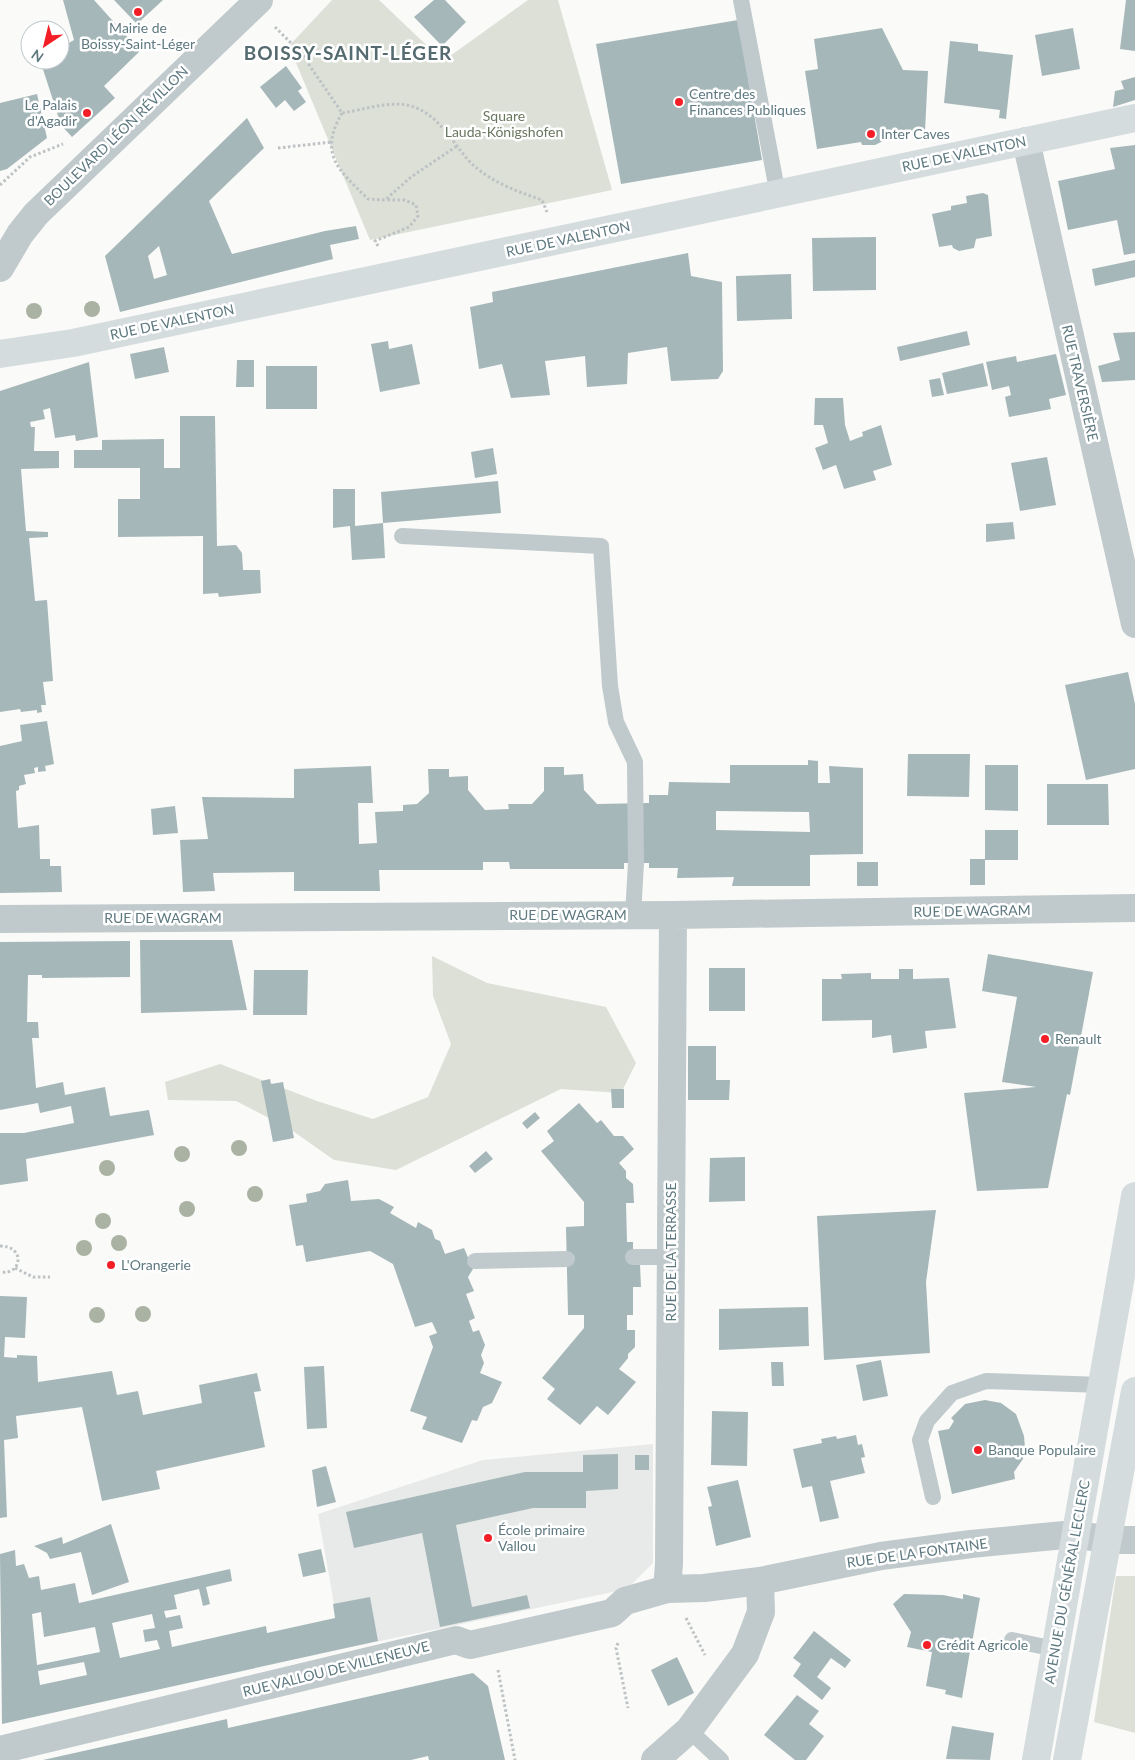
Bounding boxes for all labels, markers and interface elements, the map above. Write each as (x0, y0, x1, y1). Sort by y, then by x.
marker: Mairie de Boissy-Saint-Léger (132, 6, 144, 18)
place label: Mairie de Boissy-Saint-Léger (81, 19, 195, 52)
north arrow (20, 20, 70, 70)
district label: BOISSY-SAINT-LÉGER (244, 41, 452, 64)
text: N (28, 46, 47, 66)
street label: BOULEVARD LÉON RÉVILLON (40, 62, 191, 209)
place label: Centre des Finances Publiques (689, 85, 806, 118)
place label: Le Palais d'Agadir (25, 96, 77, 129)
marker: Centre des Finances Publiques (673, 96, 685, 108)
marker: Le Palais d'Agadir (81, 107, 93, 119)
park label: Square Lauda-Königshofen (445, 107, 563, 140)
place label: Inter Caves (881, 125, 950, 142)
marker: Inter Caves (865, 128, 877, 140)
street label: RUE DE VALENTON (900, 132, 1027, 175)
street label: RUE DE VALENTON (504, 217, 631, 260)
street label: RUE DE VALENTON (108, 300, 235, 343)
street label: RUE TRAVERSIÈRE (1059, 323, 1102, 443)
street label: RUE DE WAGRAM (913, 901, 1031, 920)
street label: RUE DE WAGRAM (509, 906, 627, 923)
street label: RUE DE WAGRAM (104, 909, 222, 926)
place label: Renault (1055, 1030, 1102, 1047)
marker: Renault (1039, 1033, 1051, 1045)
street label: RUE DE LA TERRASSE (662, 1182, 679, 1322)
place label: L'Orangerie (121, 1256, 191, 1273)
marker: L'Orangerie (105, 1259, 117, 1271)
place label: Banque Populaire (988, 1441, 1096, 1458)
marker: Banque Populaire (972, 1444, 984, 1456)
street label: AVENUE DU GÉNÉRAL LECLERC (1040, 1478, 1093, 1685)
place label: École primaire Vallou (498, 1521, 585, 1554)
marker: École primaire Vallou (482, 1532, 494, 1544)
street label: RUE DE LA FONTAINE (845, 1534, 988, 1571)
place label: Crédit Agricole (937, 1636, 1028, 1653)
street label: RUE VALLOU DE VILLENEUVE (241, 1637, 431, 1700)
marker: Crédit Agricole (921, 1639, 933, 1651)

